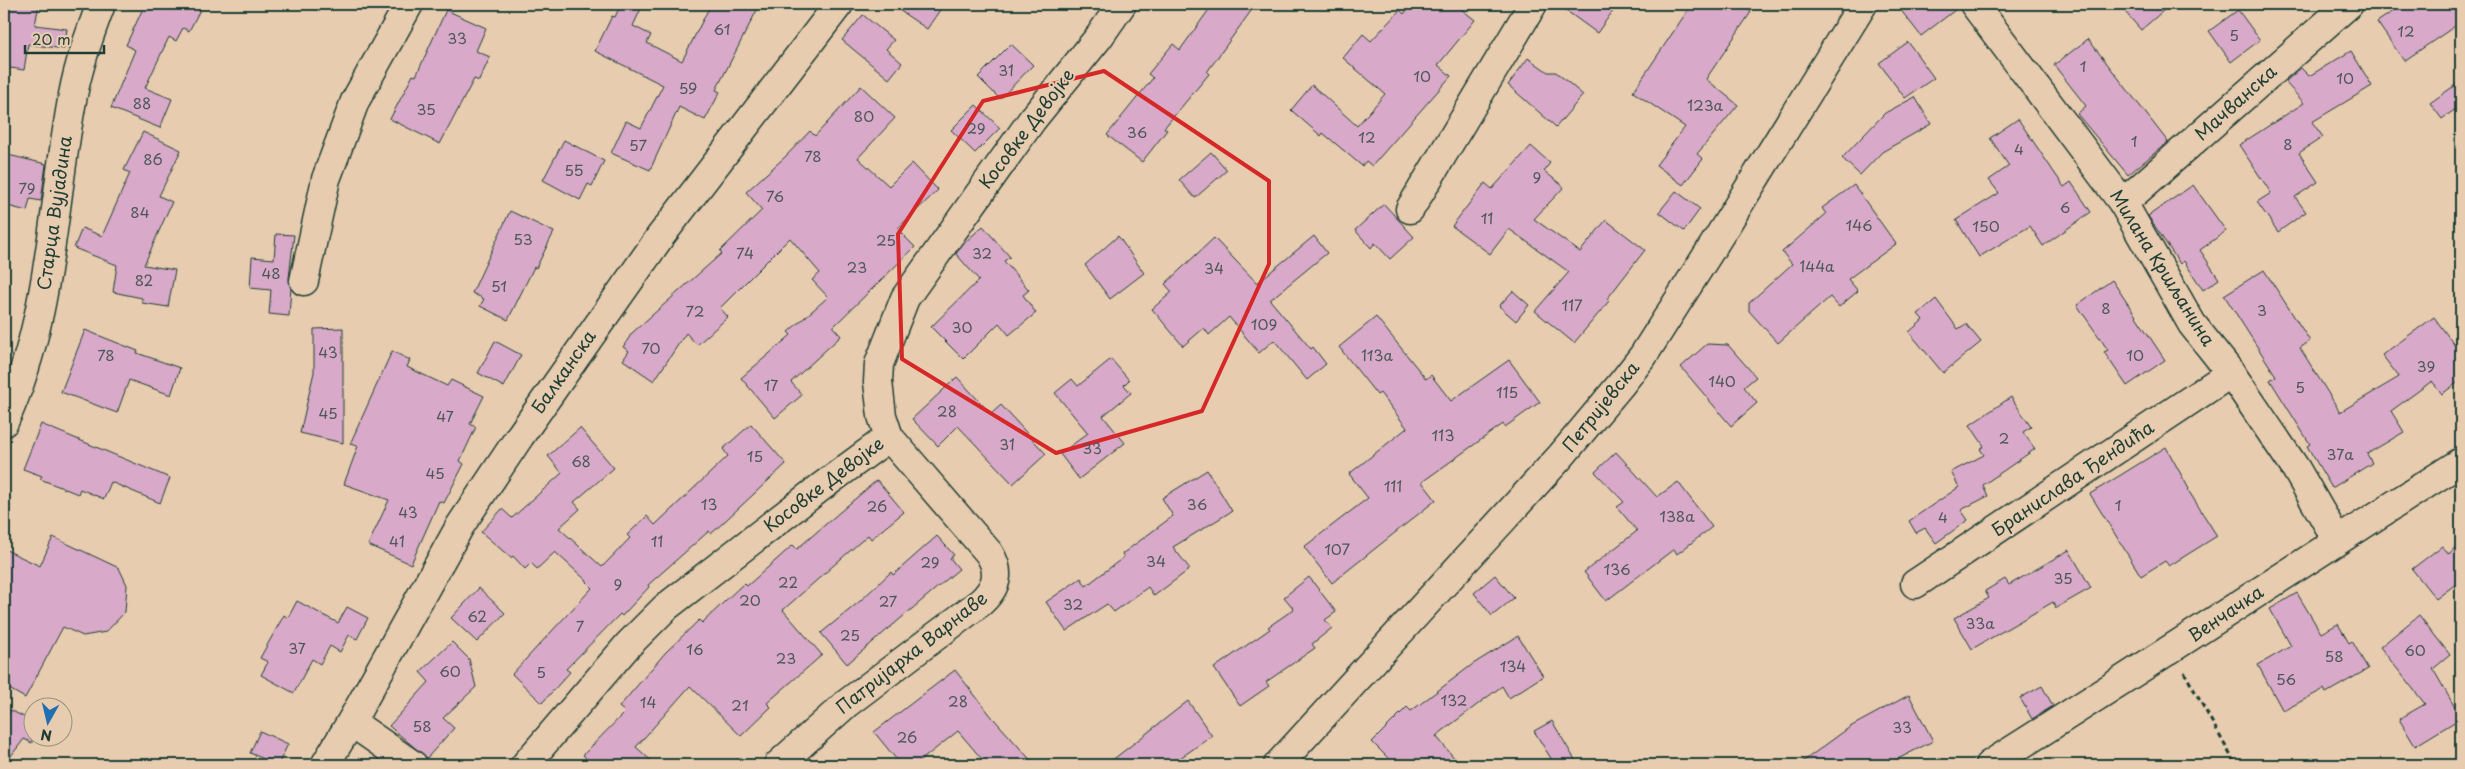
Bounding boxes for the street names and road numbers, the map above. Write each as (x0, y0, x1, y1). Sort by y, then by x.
street label: Мачванска (2188, 57, 2283, 146)
street label: Косовке Девојке (972, 62, 1080, 194)
street label: Старца Вујадина (29, 133, 78, 292)
street label: Милана Кршљанина (2104, 184, 2223, 351)
street label: Балканска (524, 323, 602, 419)
street label: Петријевска (1555, 354, 1645, 457)
street label: Бранислава Ђендића (1986, 413, 2159, 542)
street label: Косовке Девојке (757, 430, 889, 538)
street label: Венчачка (2182, 577, 2269, 648)
street label: Патријарха Варнаве (830, 584, 993, 720)

